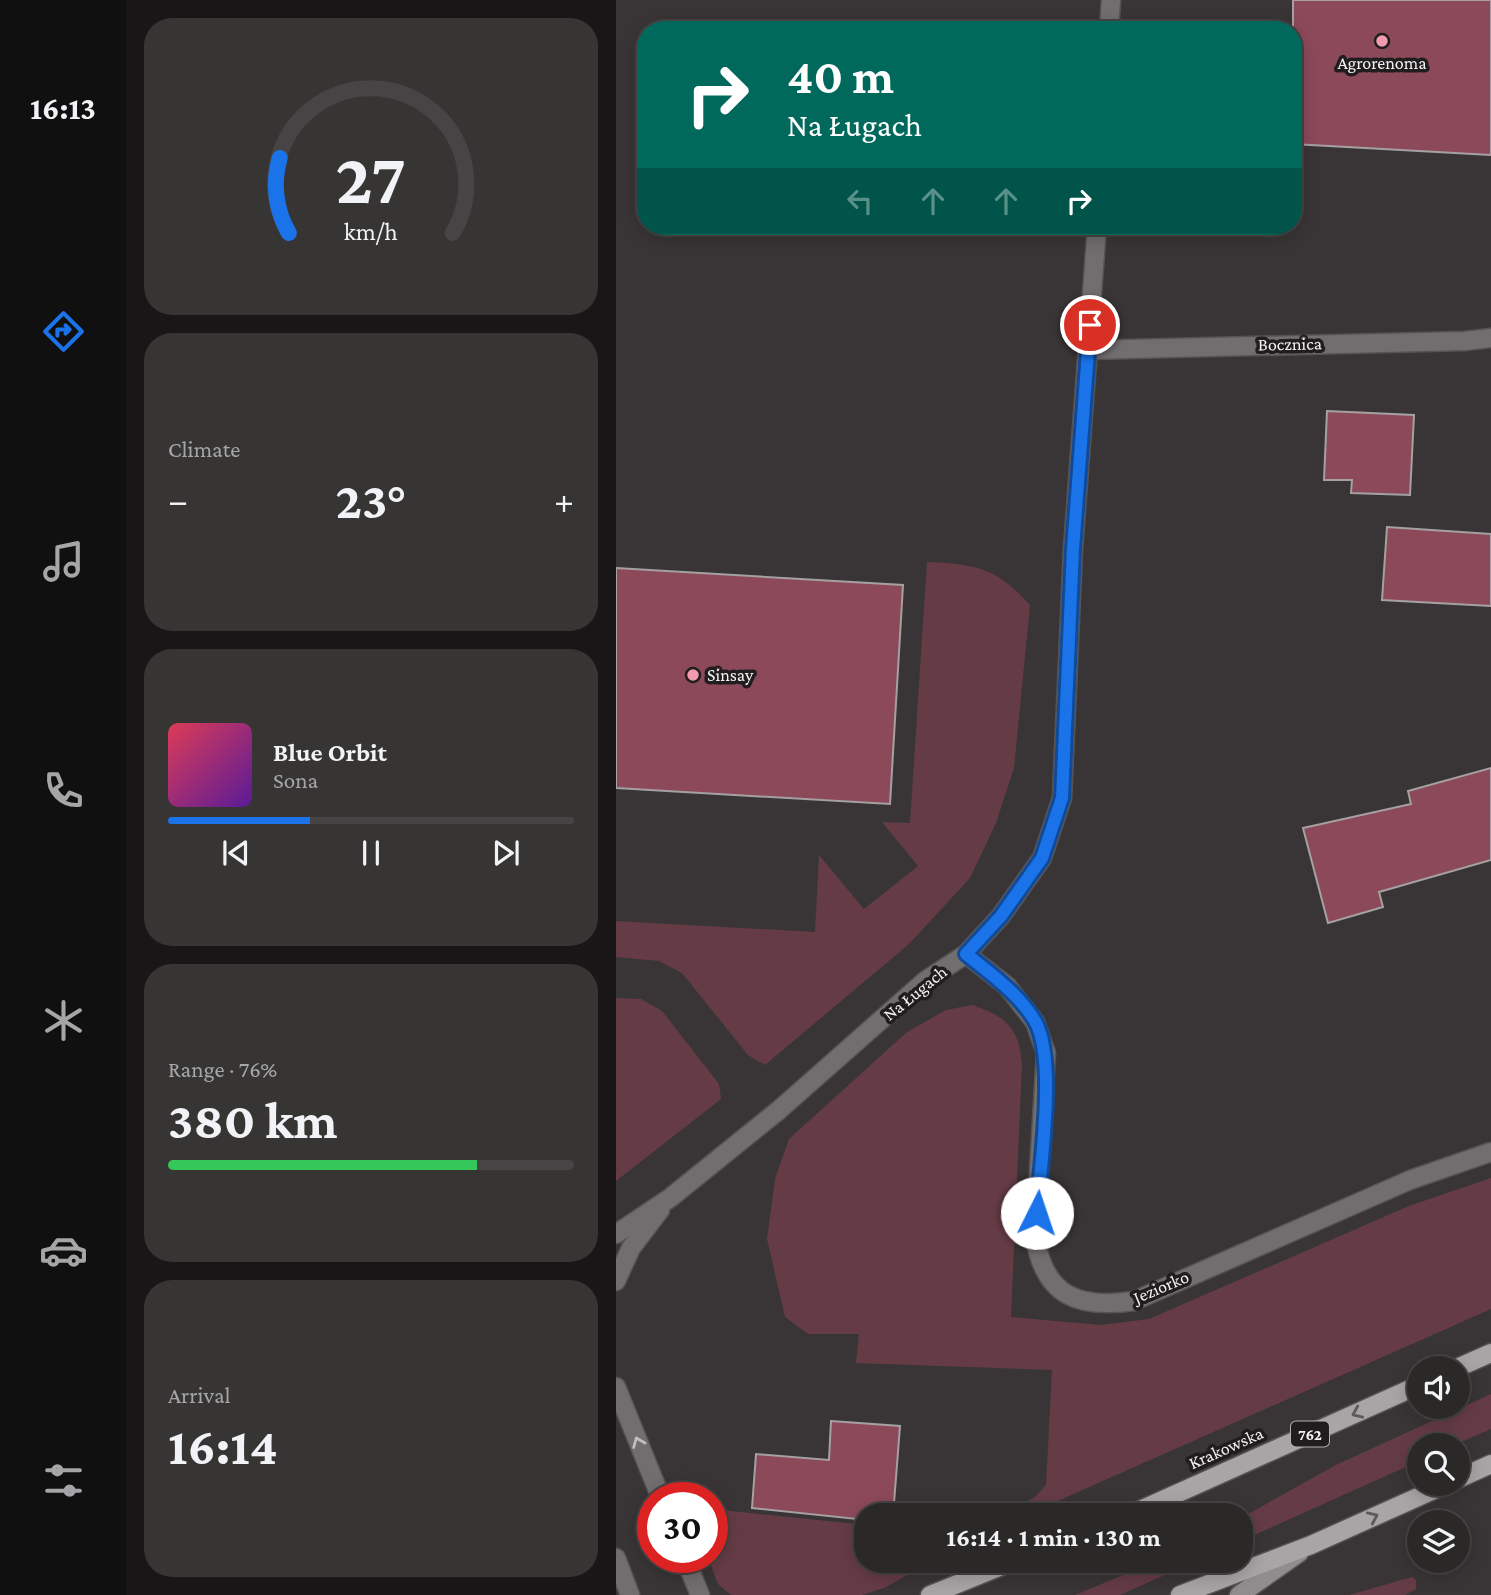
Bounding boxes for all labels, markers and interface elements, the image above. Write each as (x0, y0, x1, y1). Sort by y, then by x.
marker: Agrorenoma (1374, 33, 1390, 49)
icon: right (672, 49, 763, 140)
text: 40 m (787, 49, 894, 104)
place label: Agrorenoma (1337, 53, 1427, 73)
text: 16:13 (30, 90, 96, 126)
text: Na Ługach (787, 107, 922, 143)
text: 27 (336, 138, 406, 219)
icon: left (841, 182, 879, 220)
icon: ahead (914, 182, 952, 220)
icon: ahead (987, 182, 1025, 220)
icon: right (1060, 182, 1098, 220)
text: km/h (344, 218, 398, 245)
pin (1060, 295, 1120, 355)
icon: arrive (1071, 306, 1109, 344)
icon: directions (39, 307, 88, 356)
street label: Bocznica (1258, 333, 1322, 355)
text: Climate (168, 436, 240, 462)
text: 23° (335, 471, 407, 529)
text: − (168, 479, 188, 521)
text: + (554, 479, 574, 521)
icon: music (39, 537, 88, 586)
place label: Sinsay (707, 665, 754, 685)
marker: Sinsay (685, 667, 701, 683)
text: Blue Orbit (273, 738, 387, 767)
icon: phone (39, 766, 88, 815)
text: Sona (273, 767, 318, 793)
icon: previous (217, 834, 255, 872)
icon: pause (352, 834, 390, 872)
icon: next (487, 834, 525, 872)
street label: Na Ługach (879, 961, 951, 1025)
icon: climate (39, 996, 88, 1045)
text: Range · 76% (168, 1056, 277, 1082)
text: 380 km (168, 1091, 338, 1149)
position arrow (1000, 1176, 1074, 1250)
icon: car (39, 1226, 88, 1275)
street label: Jeziorko (1128, 1266, 1192, 1308)
map controls (1407, 1356, 1470, 1573)
button: sound (1407, 1356, 1470, 1419)
text: Arrival (168, 1382, 231, 1408)
one-way arrow (1352, 1405, 1364, 1419)
text: 16:14 (168, 1417, 278, 1475)
road number: 762 (1291, 1422, 1329, 1446)
street label: Krakowska (1186, 1423, 1266, 1473)
button: search (1407, 1433, 1470, 1496)
one-way arrow (633, 1437, 647, 1449)
icon: filters (39, 1456, 88, 1505)
speed limit sign: 30 (637, 1482, 728, 1573)
button: layers (1407, 1510, 1470, 1573)
one-way arrow (1366, 1511, 1378, 1525)
text: 16:14 · 1 min · 130 m (946, 1523, 1161, 1552)

